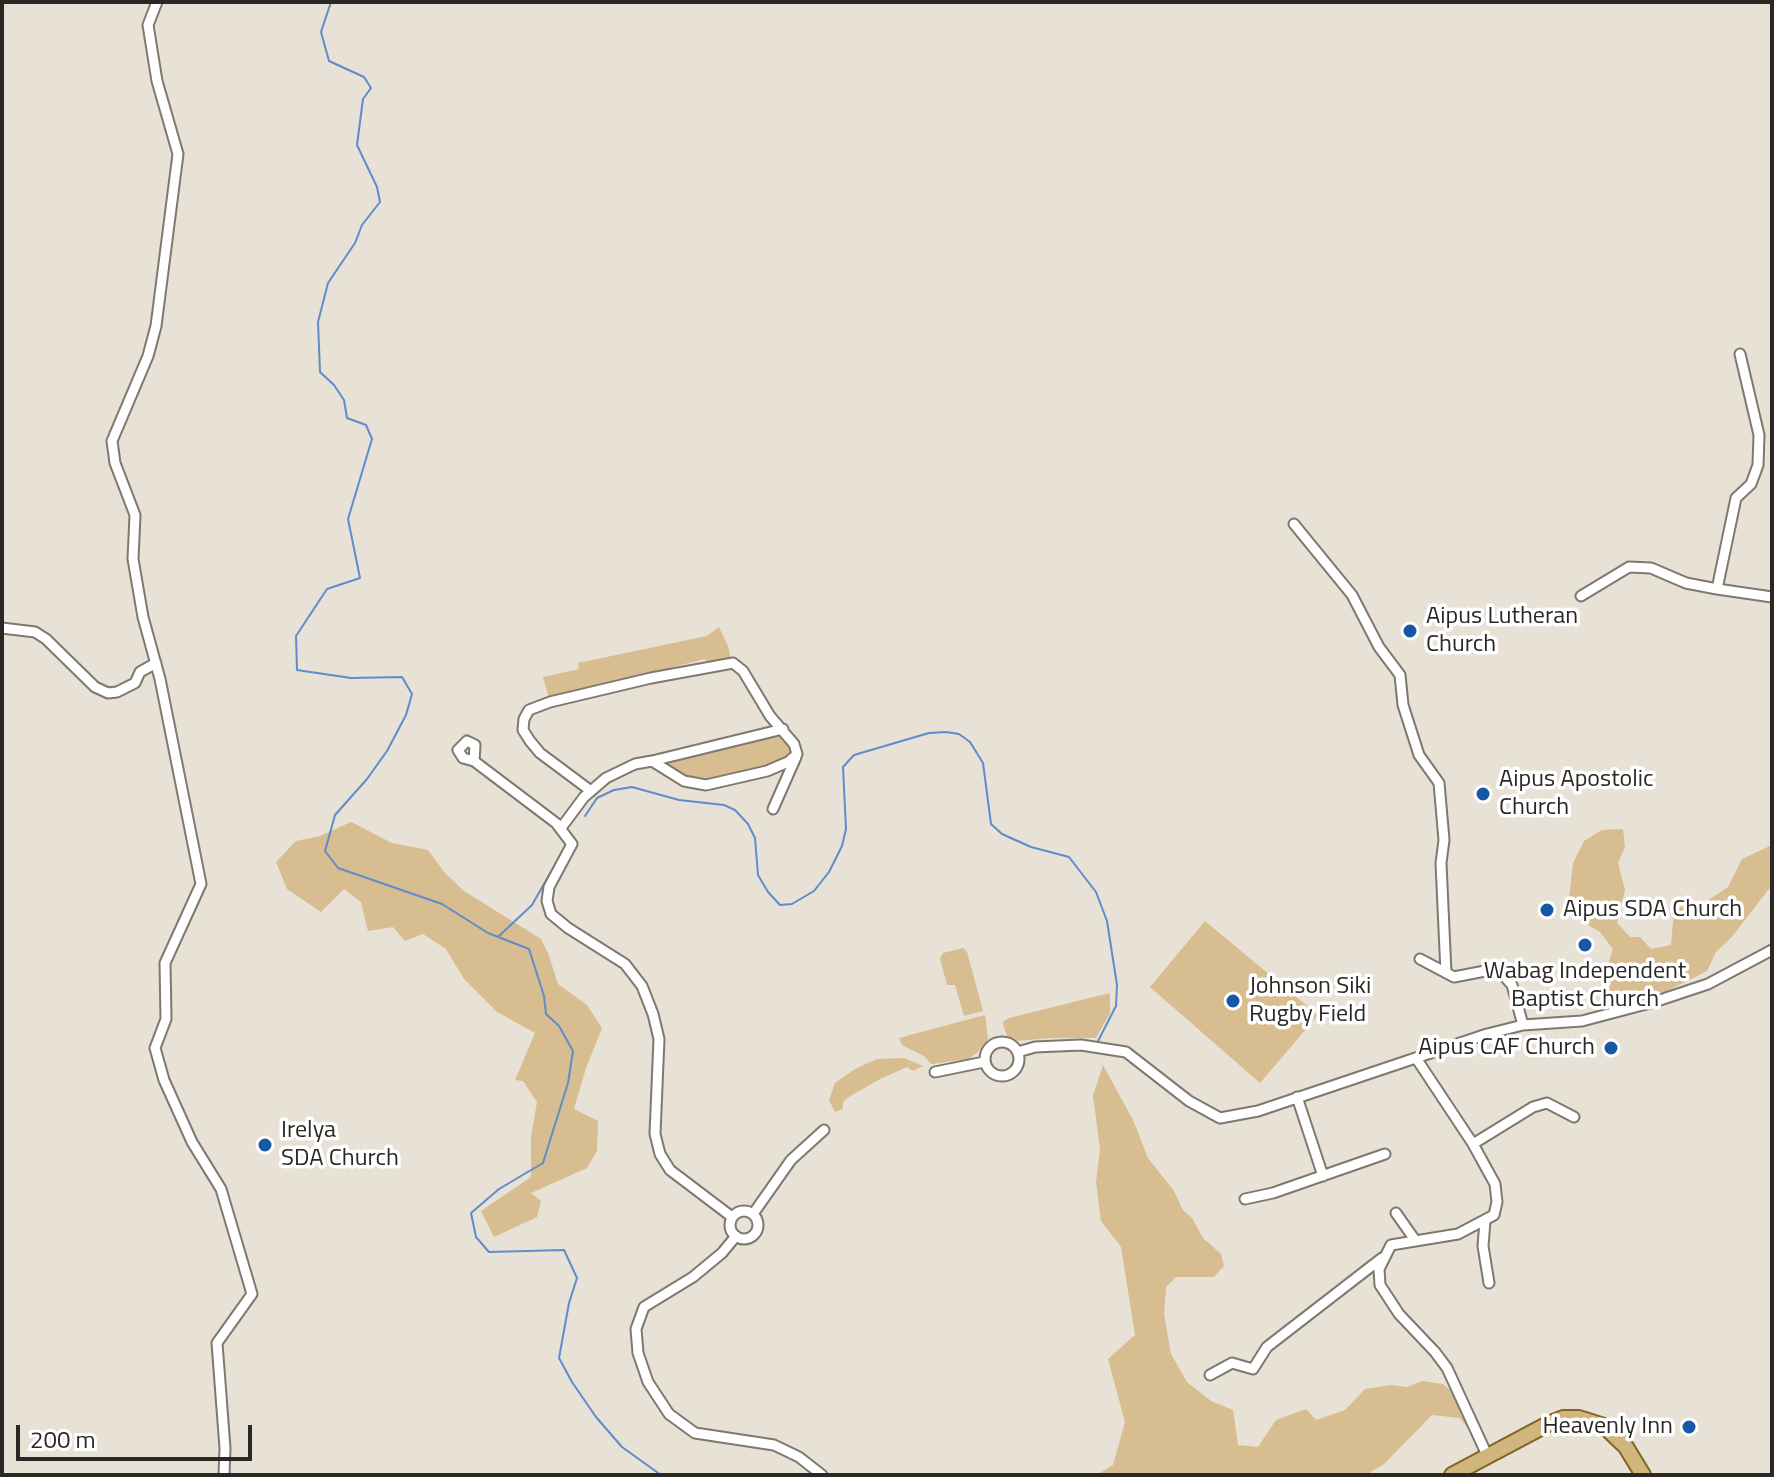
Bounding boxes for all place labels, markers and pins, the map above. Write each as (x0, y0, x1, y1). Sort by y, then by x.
place label: Aipus Lutheran Church (1426, 603, 1578, 659)
marker: Aipus Lutheran Church (1401, 622, 1419, 640)
place label: Aipus Apostolic Church (1499, 766, 1654, 822)
marker: Aipus Apostolic Church (1474, 785, 1492, 803)
place label: Aipus SDA Church (1563, 896, 1742, 924)
marker: Aipus SDA Church (1538, 901, 1556, 919)
marker: Wabag Independent Baptist Church (1576, 936, 1594, 954)
place label: Wabag Independent Baptist Church (1484, 958, 1686, 1014)
place label: Johnson Siki Rugby Field (1249, 973, 1371, 1029)
marker: Johnson Siki Rugby Field (1224, 992, 1242, 1010)
place label: Aipus CAF Church (1418, 1034, 1595, 1062)
marker: Aipus CAF Church (1602, 1039, 1620, 1057)
place label: Irelya SDA Church (281, 1117, 399, 1173)
marker: Irelya SDA Church (256, 1136, 274, 1154)
place label: Heavenly Inn (1542, 1413, 1673, 1441)
marker: Heavenly Inn (1680, 1418, 1698, 1436)

